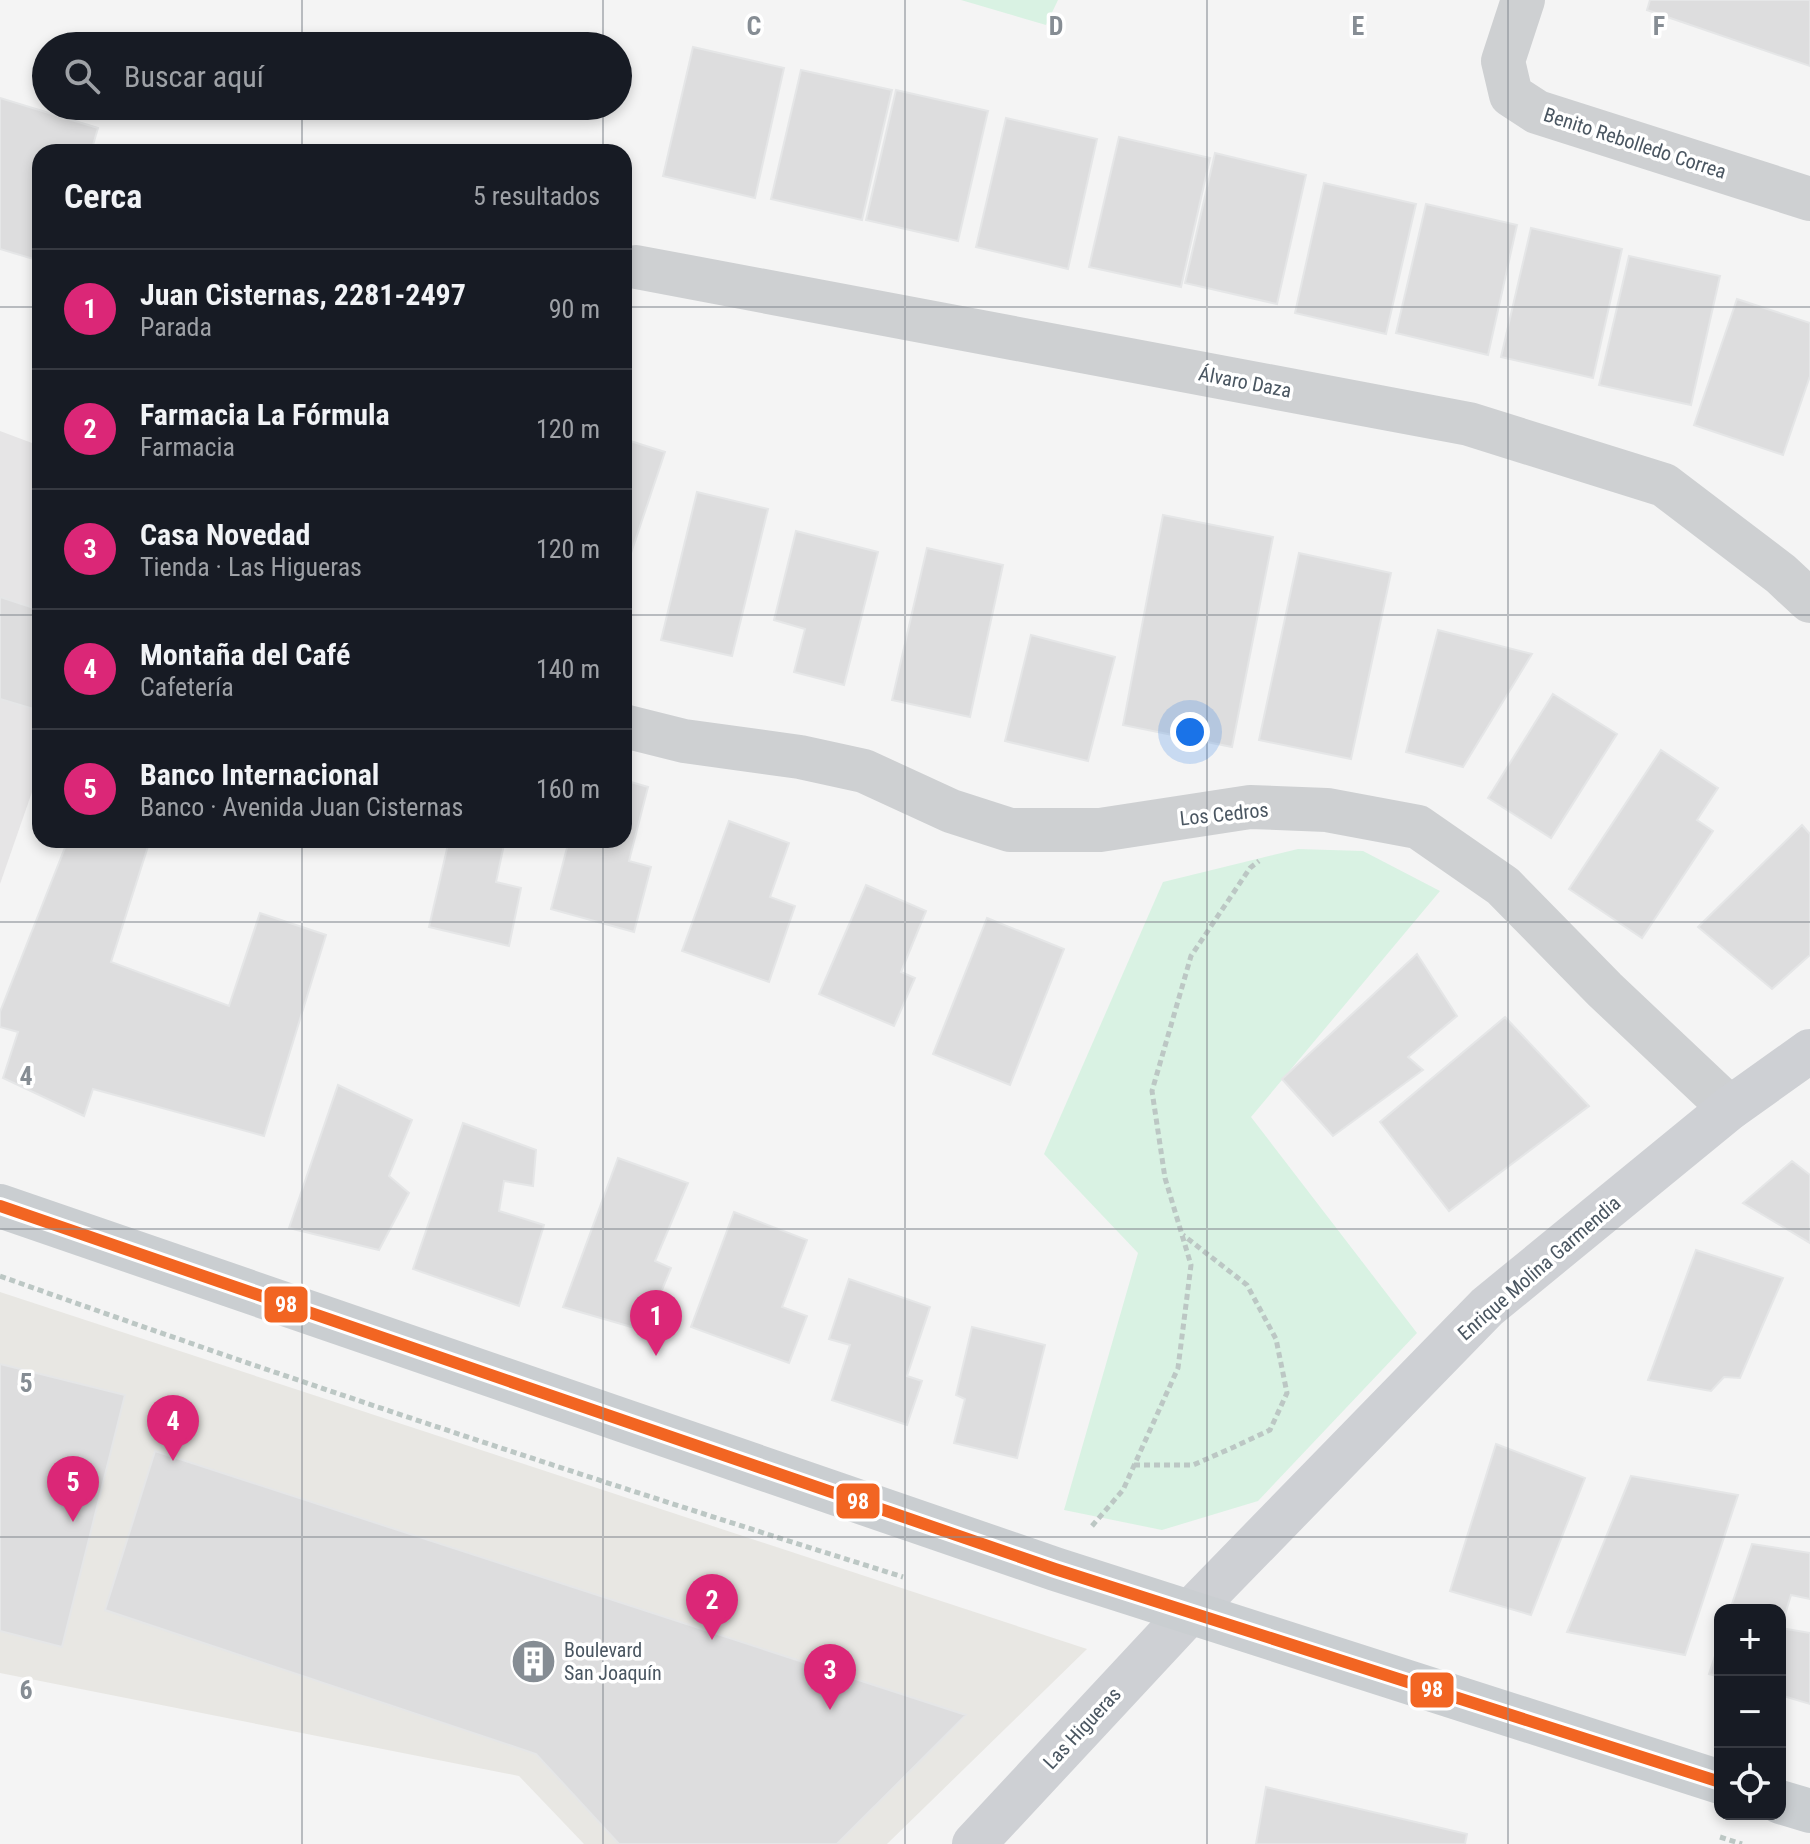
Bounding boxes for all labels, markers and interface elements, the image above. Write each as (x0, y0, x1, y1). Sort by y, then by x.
text: C (747, 11, 762, 41)
text: D (1049, 11, 1063, 41)
text: E (1352, 11, 1365, 41)
text: F (1653, 11, 1665, 41)
search box (32, 32, 632, 120)
icon: search (60, 54, 104, 98)
text: Buscar aquí (124, 59, 264, 94)
street label: Benito Rebolledo Correa (1541, 102, 1729, 184)
text: Cerca (64, 176, 142, 216)
text: 5 resultados (473, 181, 600, 211)
text: Juan Cisternas, 2281-2497 (140, 277, 466, 312)
text: 1 (83, 294, 97, 324)
text: 90 m (549, 294, 600, 324)
text: Parada (140, 312, 212, 342)
street label: Álvaro Daza (1197, 361, 1293, 403)
text: Farmacia La Fórmula (140, 397, 390, 432)
text: 2 (83, 414, 97, 444)
text: 120 m (536, 414, 600, 444)
text: Farmacia (140, 432, 235, 462)
text: Casa Novedad (140, 517, 310, 552)
text: 3 (83, 534, 97, 564)
text: 120 m (536, 534, 600, 564)
text: Tienda · Las Higueras (140, 552, 362, 582)
text: Montaña del Café (140, 637, 350, 672)
text: 4 (83, 654, 97, 684)
text: 140 m (536, 654, 600, 684)
text: Cafetería (140, 672, 234, 702)
your location (1170, 712, 1210, 752)
text: Banco Internacional (140, 757, 379, 792)
text: 5 (83, 774, 97, 804)
text: 160 m (536, 774, 600, 804)
text: Banco · Avenida Juan Cisternas (140, 792, 463, 822)
street label: Los Cedros (1179, 797, 1269, 831)
text: 4 (19, 1061, 33, 1091)
street label: Enrique Molina Garmendia (1453, 1191, 1625, 1345)
line badge: 98 (263, 1285, 309, 1324)
pin: 1 (630, 1290, 682, 1356)
text: 98 (275, 1292, 297, 1317)
text: 5 (19, 1368, 33, 1398)
pin: 4 (147, 1395, 199, 1461)
pin: 5 (47, 1456, 99, 1522)
line badge: 98 (835, 1482, 881, 1520)
text: 98 (847, 1489, 869, 1514)
pin: 2 (686, 1574, 738, 1640)
map controls (1714, 1604, 1786, 1820)
button: + (1714, 1604, 1786, 1676)
building icon: Boulevard San Joaquín (509, 1638, 557, 1686)
place label: Boulevard San Joaquín (564, 1638, 662, 1685)
pin: 3 (804, 1644, 856, 1710)
line badge: 98 (1409, 1671, 1455, 1709)
text: 6 (19, 1675, 33, 1705)
button: − (1714, 1676, 1786, 1748)
text: 98 (1421, 1677, 1443, 1702)
street label: Las Higueras (1038, 1682, 1126, 1774)
button: locate (1714, 1748, 1786, 1820)

